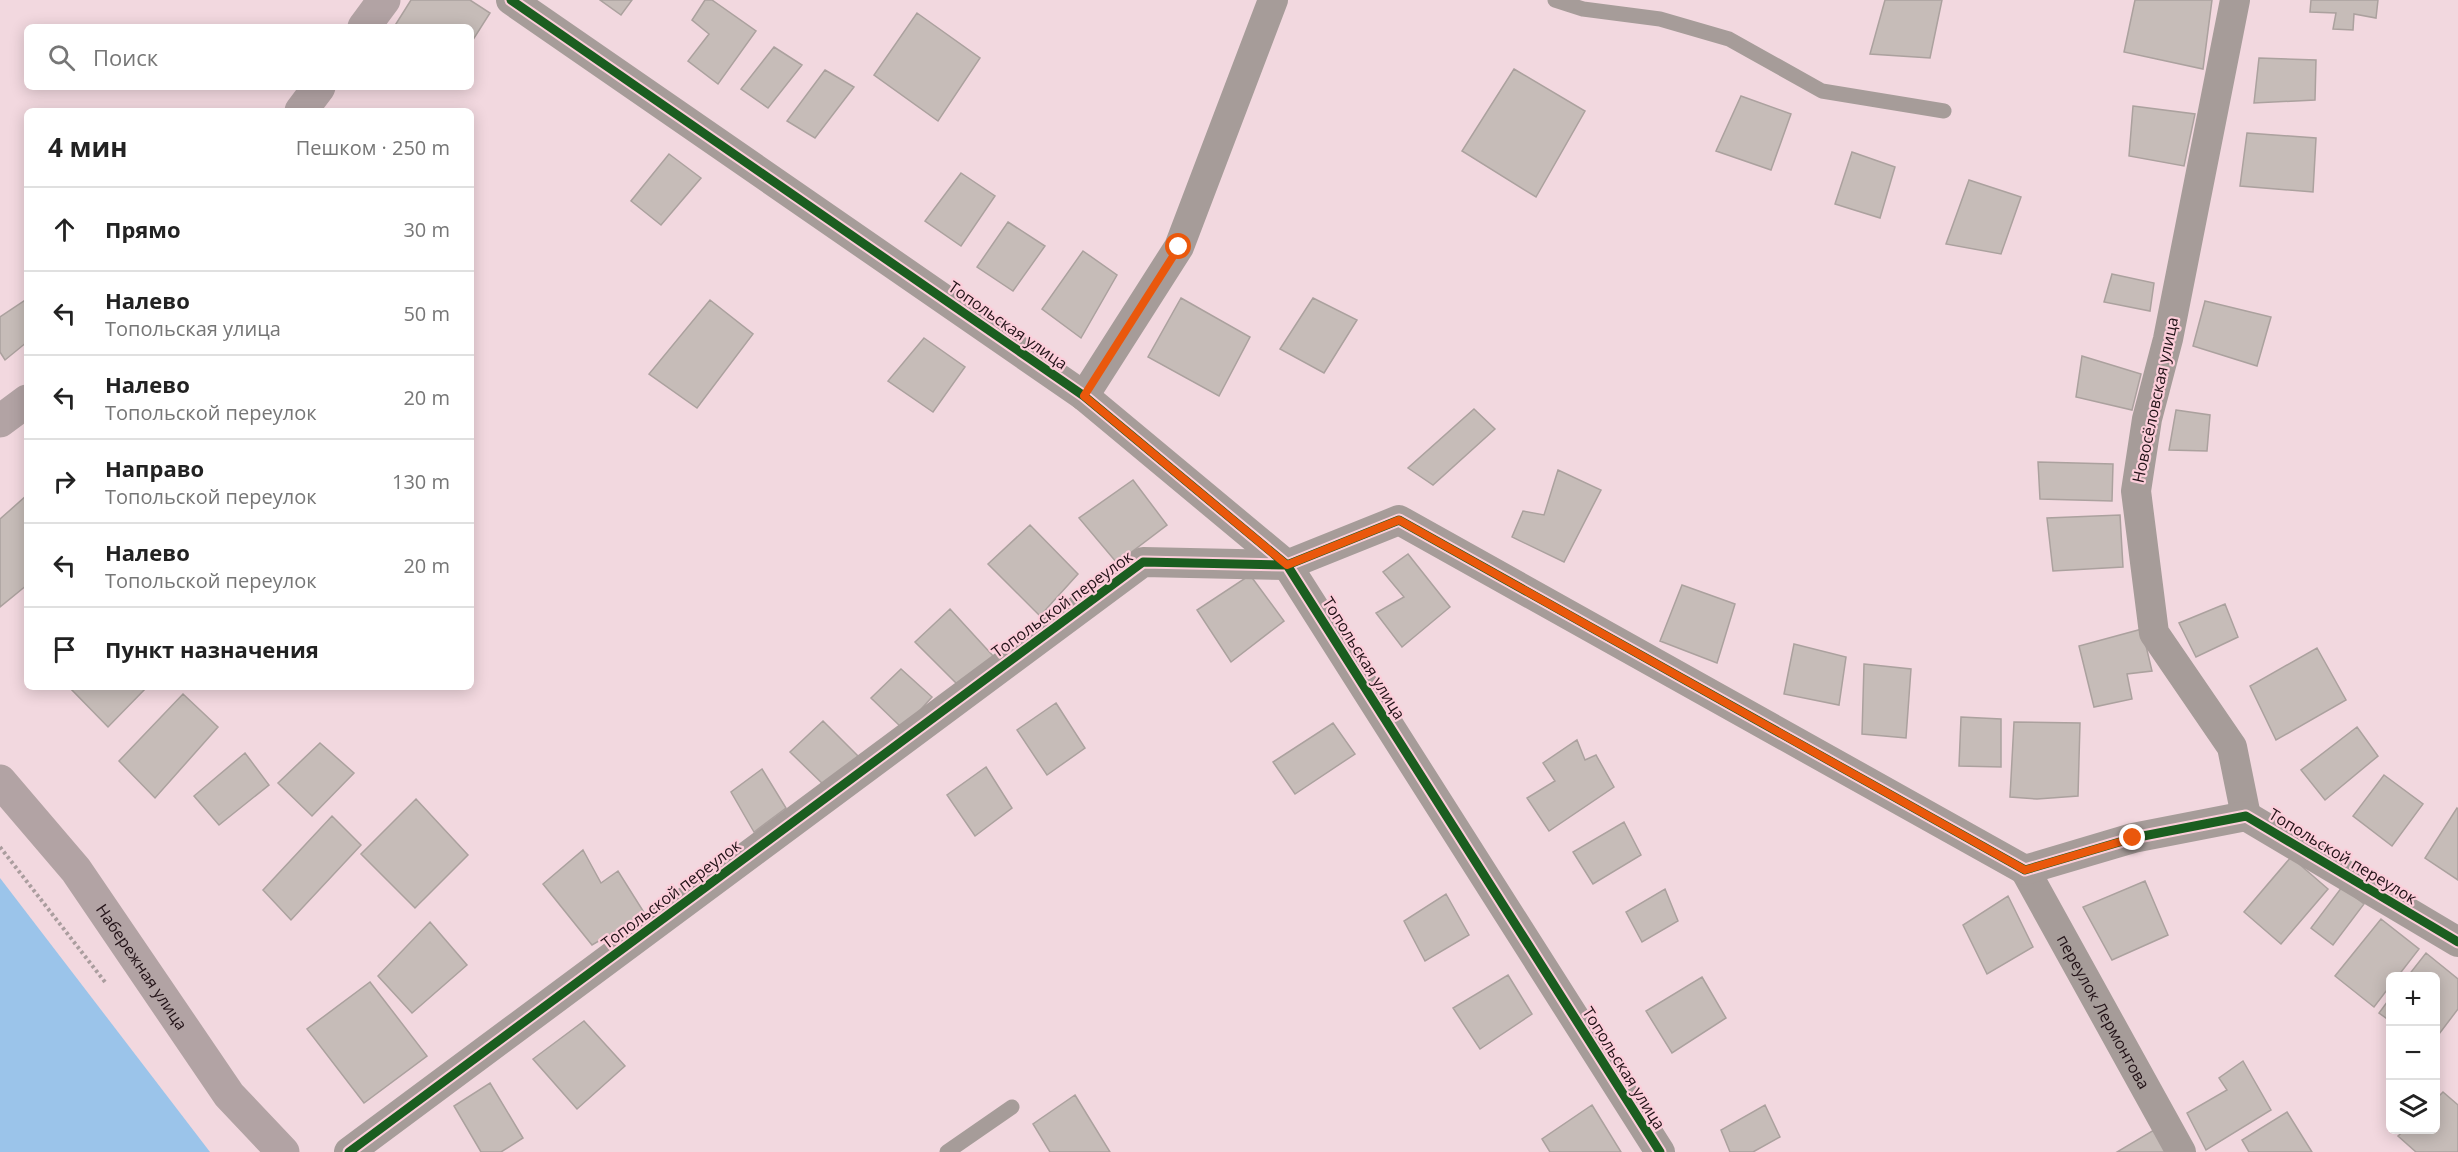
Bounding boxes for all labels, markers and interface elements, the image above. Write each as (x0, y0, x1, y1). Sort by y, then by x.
search box (24, 24, 474, 90)
icon: search (45, 41, 78, 74)
text: Поиск (93, 42, 158, 72)
text: 4 мин (48, 129, 128, 165)
text: Пешком · 250 m (296, 134, 450, 161)
icon: ahead (48, 213, 81, 246)
text: Прямо (105, 214, 181, 244)
text: 30 m (403, 216, 450, 243)
route start (1165, 233, 1191, 259)
street label: Топольская улица (944, 276, 1072, 374)
text: Налево (105, 285, 190, 315)
icon: left (48, 297, 81, 330)
text: 50 m (403, 300, 450, 327)
text: Топольская улица (105, 315, 281, 342)
street label: Новосёловская улица (2127, 315, 2183, 485)
text: Налево (105, 369, 190, 399)
icon: left (48, 381, 81, 414)
text: 20 m (403, 384, 450, 411)
text: Топольской переулок (105, 399, 317, 426)
text: Направо (105, 453, 204, 483)
icon: right (48, 465, 81, 498)
text: 130 m (392, 468, 450, 495)
text: Топольской переулок (105, 483, 317, 510)
text: Налево (105, 537, 190, 567)
street label: Топольской переулок (987, 545, 1138, 663)
icon: left (48, 549, 81, 582)
text: 20 m (403, 552, 450, 579)
text: Топольской переулок (105, 567, 317, 594)
street label: Топольская улица (1317, 593, 1411, 723)
icon: arrive (48, 633, 81, 666)
text: Пункт назначения (105, 634, 319, 664)
street label: Топольской переулок (2265, 803, 2422, 909)
route end (2119, 824, 2145, 850)
street label: Топольской переулок (597, 834, 746, 954)
street label: Набережная улица (91, 899, 192, 1034)
street label: переулок Лермонтова (2052, 930, 2155, 1093)
map controls (2386, 972, 2440, 1134)
button: + (2386, 972, 2440, 1026)
street label: Топольская улица (1577, 1003, 1671, 1133)
button: − (2386, 1026, 2440, 1080)
button: layers (2386, 1080, 2440, 1134)

